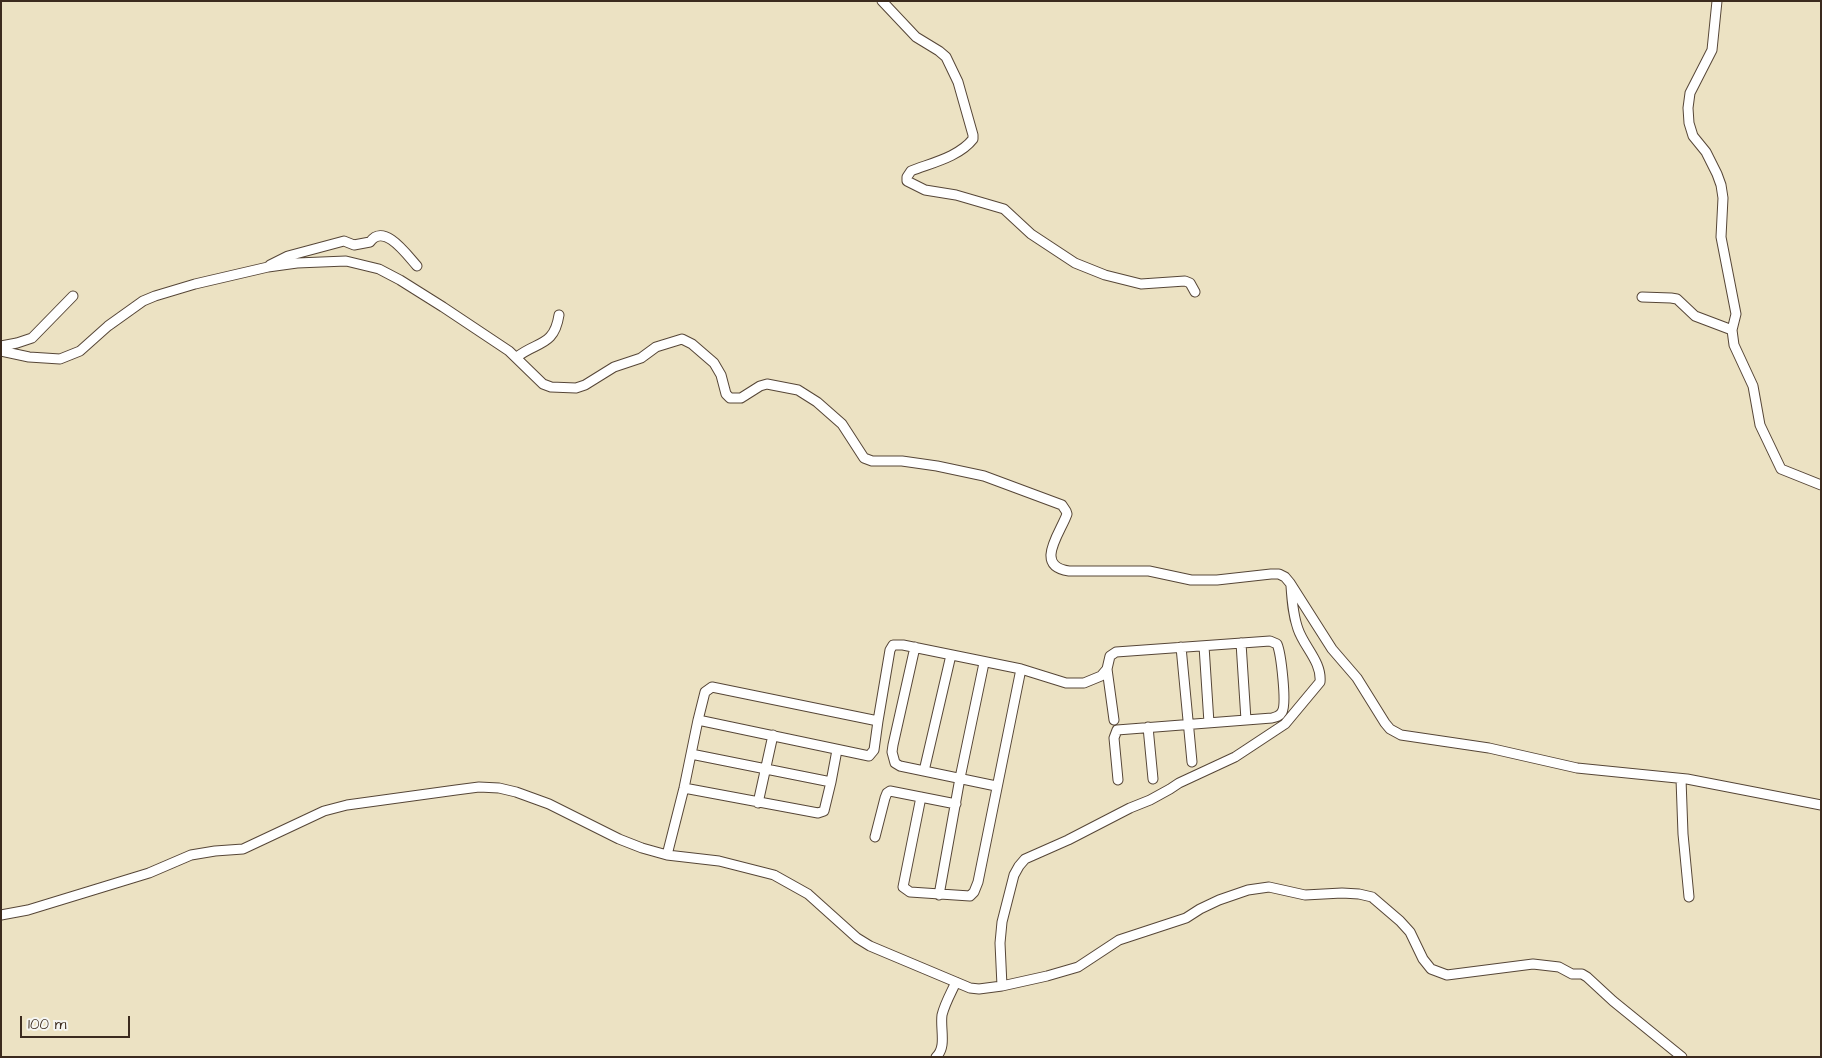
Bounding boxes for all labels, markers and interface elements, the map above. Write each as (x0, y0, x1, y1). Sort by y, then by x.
scale bar (22, 1006, 132, 1038)
text: 100 m (28, 1014, 67, 1035)

